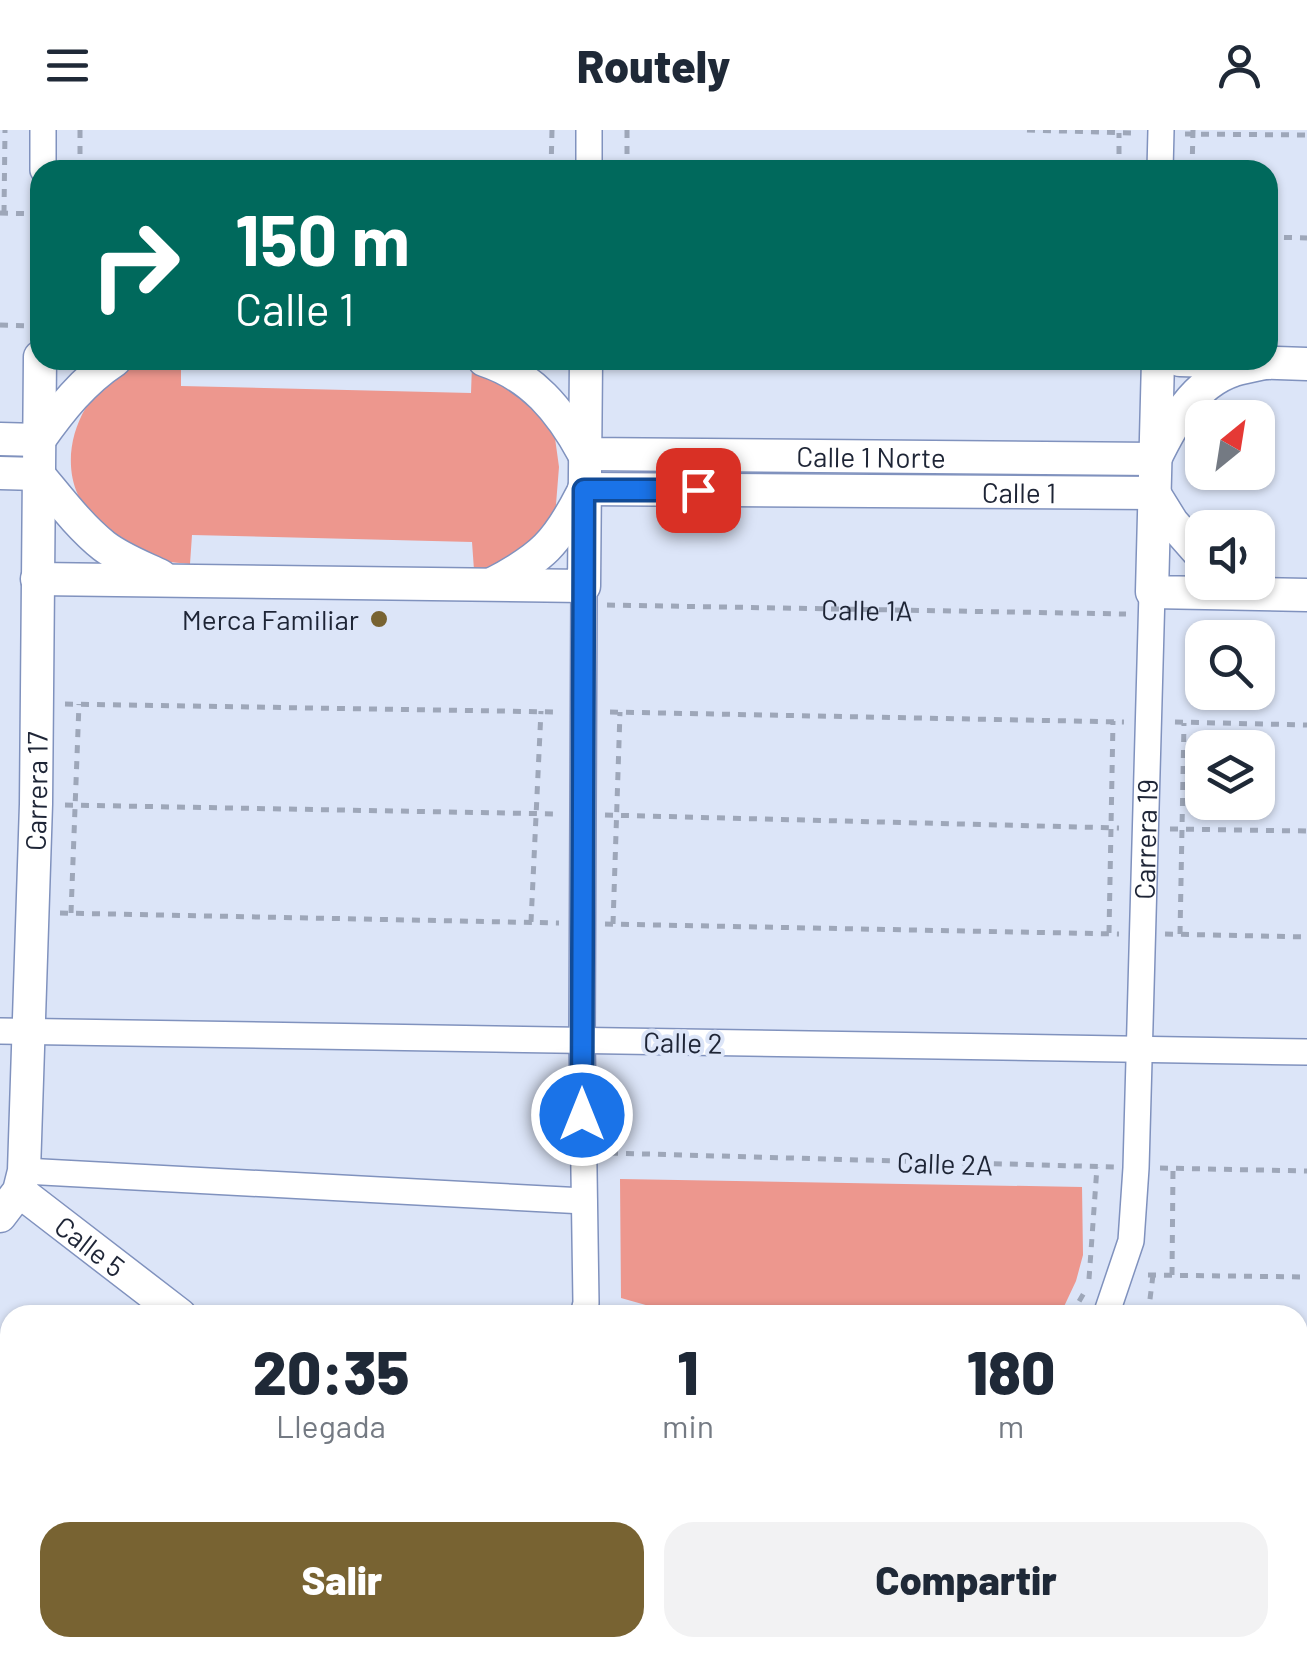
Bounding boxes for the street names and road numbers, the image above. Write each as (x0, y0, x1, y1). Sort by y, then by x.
street label: Calle 1 Norte (796, 439, 946, 474)
street label: Calle 1 (982, 475, 1056, 509)
street label: Calle 1A (821, 592, 913, 627)
street label: Carrera 17 (17, 731, 54, 851)
street label: Carrera 19 (1126, 779, 1164, 900)
street label: Calle 2 (643, 1024, 723, 1060)
street label: Calle 2A (896, 1144, 994, 1182)
street label: Calle 5 (49, 1208, 132, 1283)

